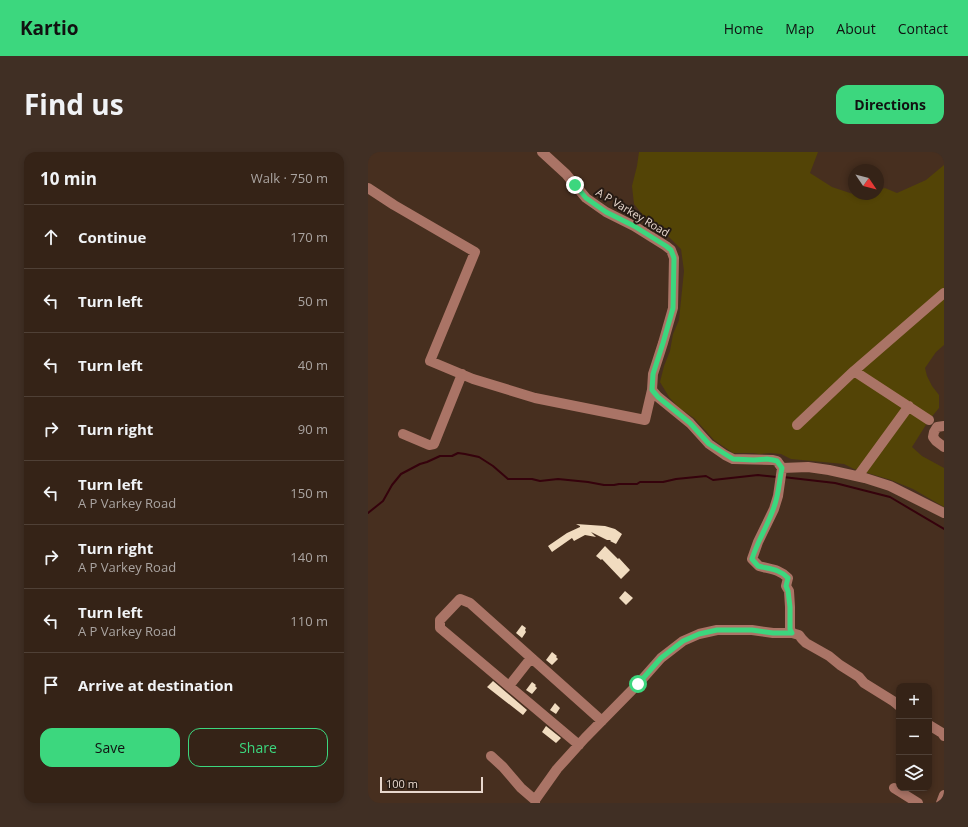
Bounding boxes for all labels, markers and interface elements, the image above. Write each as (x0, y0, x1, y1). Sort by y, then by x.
text: Kartio (20, 15, 79, 41)
text: Home (724, 19, 763, 38)
text: Map (785, 19, 814, 38)
text: About (836, 19, 876, 38)
text: Contact (898, 19, 948, 38)
text: Find us (24, 85, 124, 123)
button: Directions (836, 85, 944, 124)
north arrow (848, 164, 884, 200)
text: 10 min (40, 167, 97, 190)
text: Walk · 750 m (251, 169, 328, 187)
route end (566, 176, 584, 194)
street label: A P Varkey Road (594, 184, 672, 240)
icon: ahead (40, 226, 62, 248)
text: Continue (78, 227, 146, 247)
text: 170 m (290, 228, 328, 246)
icon: left (40, 290, 62, 312)
text: Turn left (78, 291, 143, 311)
text: 50 m (298, 292, 328, 310)
icon: left (40, 354, 62, 376)
text: Turn left (78, 355, 143, 375)
text: 40 m (298, 356, 328, 374)
icon: right (40, 418, 62, 440)
text: Turn right (78, 419, 153, 439)
text: 90 m (298, 420, 328, 438)
text: Turn left (78, 474, 143, 494)
icon: left (40, 482, 62, 504)
text: 150 m (290, 484, 328, 502)
text: A P Varkey Road (78, 494, 176, 512)
text: Turn right (78, 538, 153, 558)
icon: right (40, 546, 62, 568)
text: 140 m (290, 548, 328, 566)
text: A P Varkey Road (78, 558, 176, 576)
text: Turn left (78, 602, 143, 622)
icon: left (40, 610, 62, 632)
text: 110 m (290, 612, 328, 630)
text: A P Varkey Road (78, 622, 176, 640)
icon: arrive (40, 674, 62, 696)
text: Arrive at destination (78, 675, 233, 695)
route start (629, 675, 647, 693)
map controls (896, 683, 932, 791)
button: + (896, 683, 932, 719)
button: − (896, 719, 932, 755)
button: Save (40, 728, 180, 767)
button: Share (188, 728, 328, 767)
button: layers (896, 755, 932, 791)
scale bar (380, 775, 483, 794)
text: 100 m (386, 776, 418, 791)

